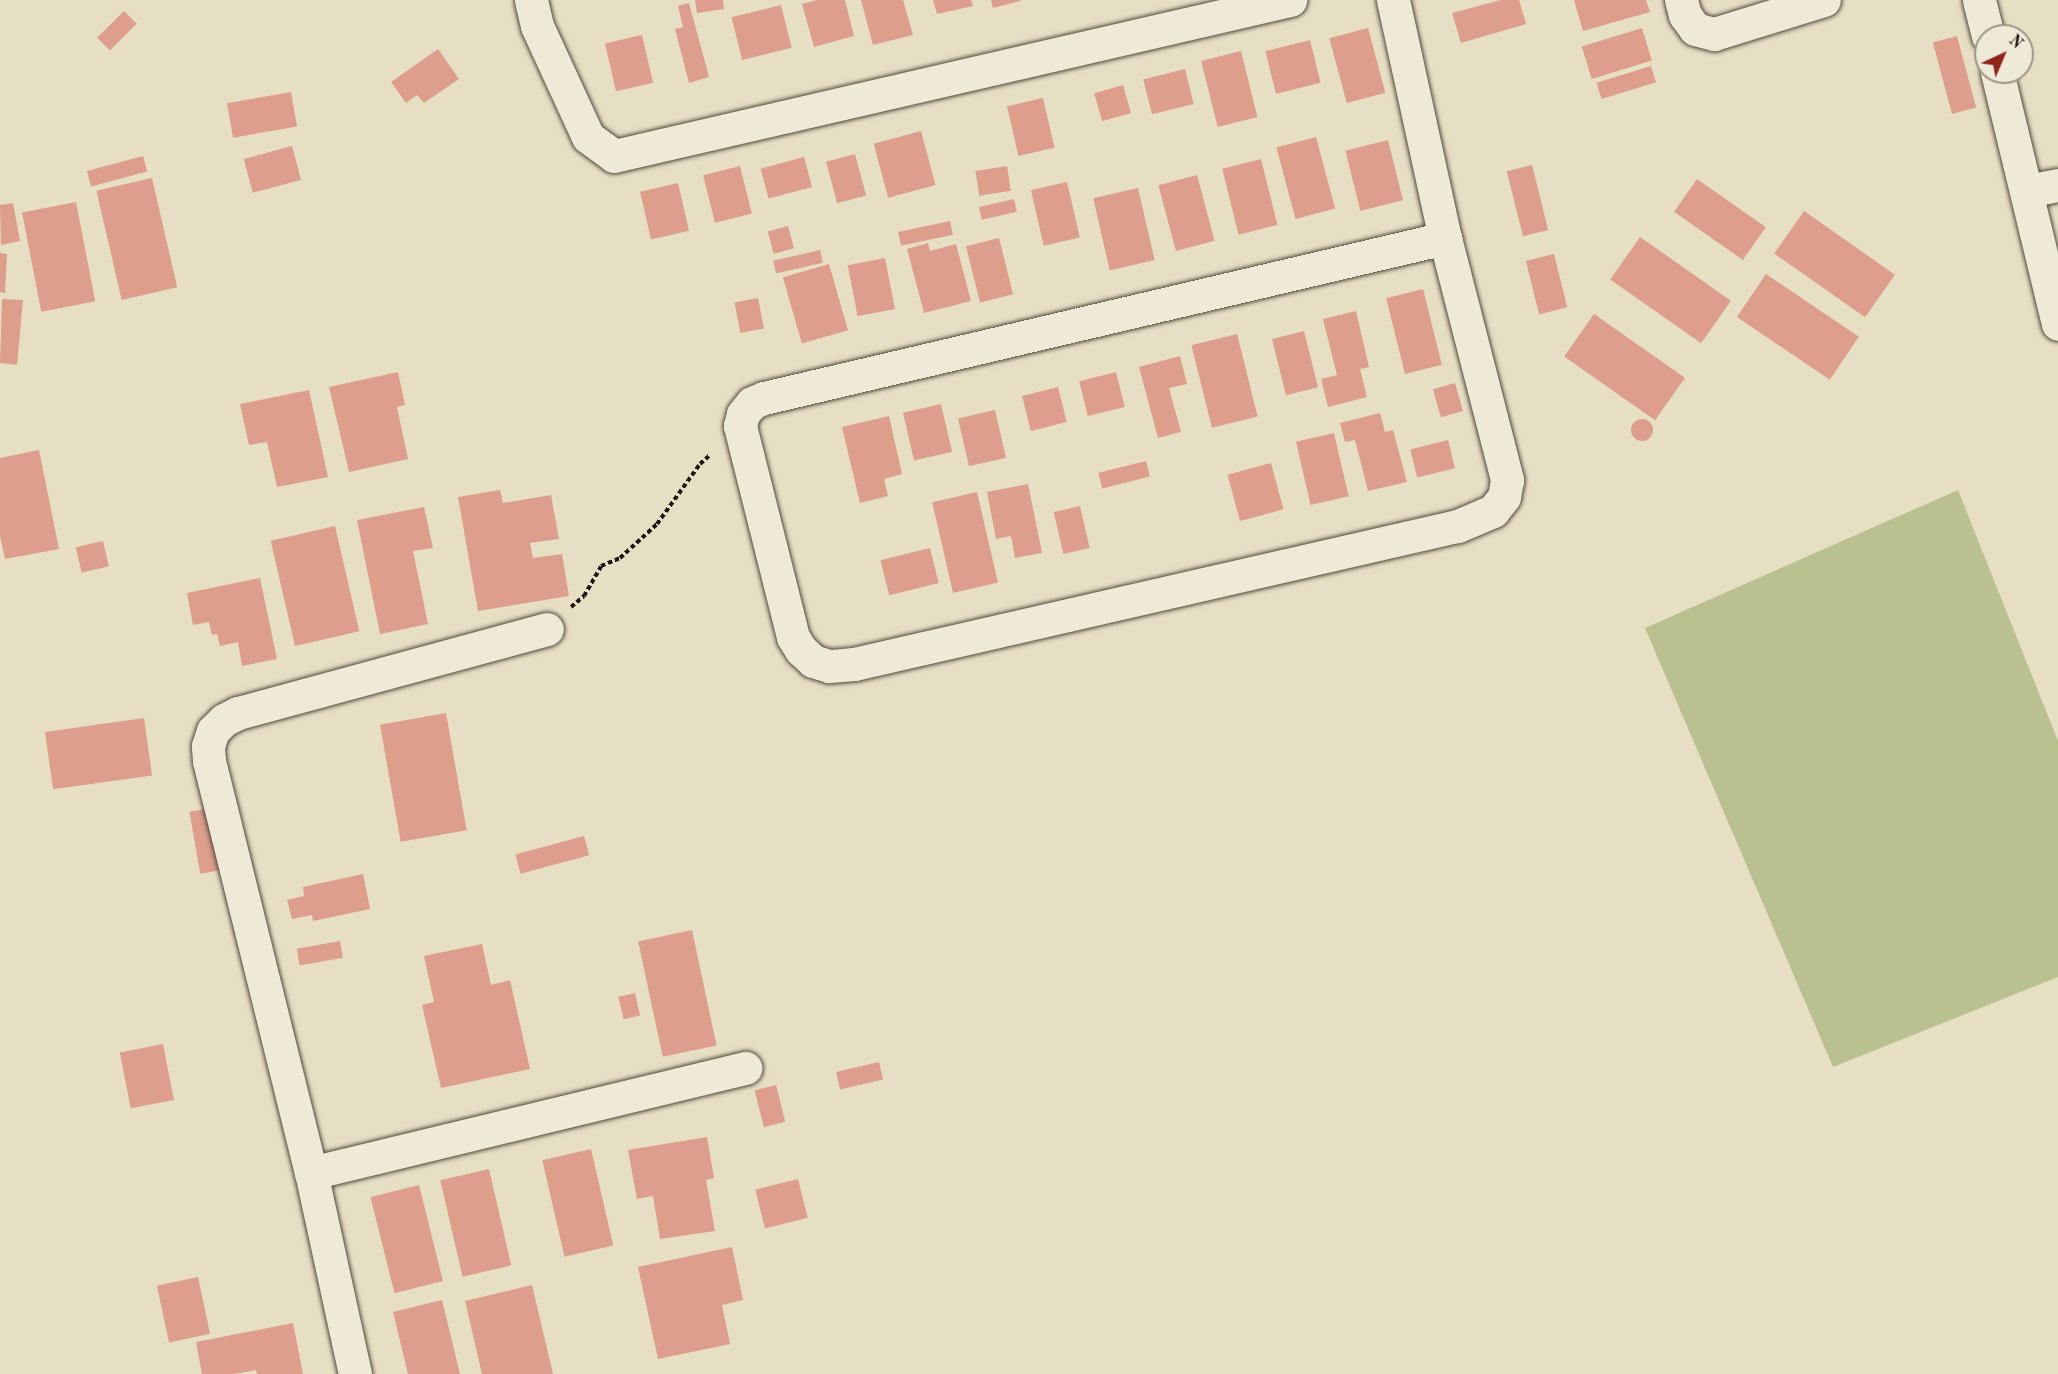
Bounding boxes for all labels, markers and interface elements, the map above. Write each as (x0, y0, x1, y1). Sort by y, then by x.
north arrow (1974, 24, 2034, 84)
text: N (2005, 32, 2025, 52)

